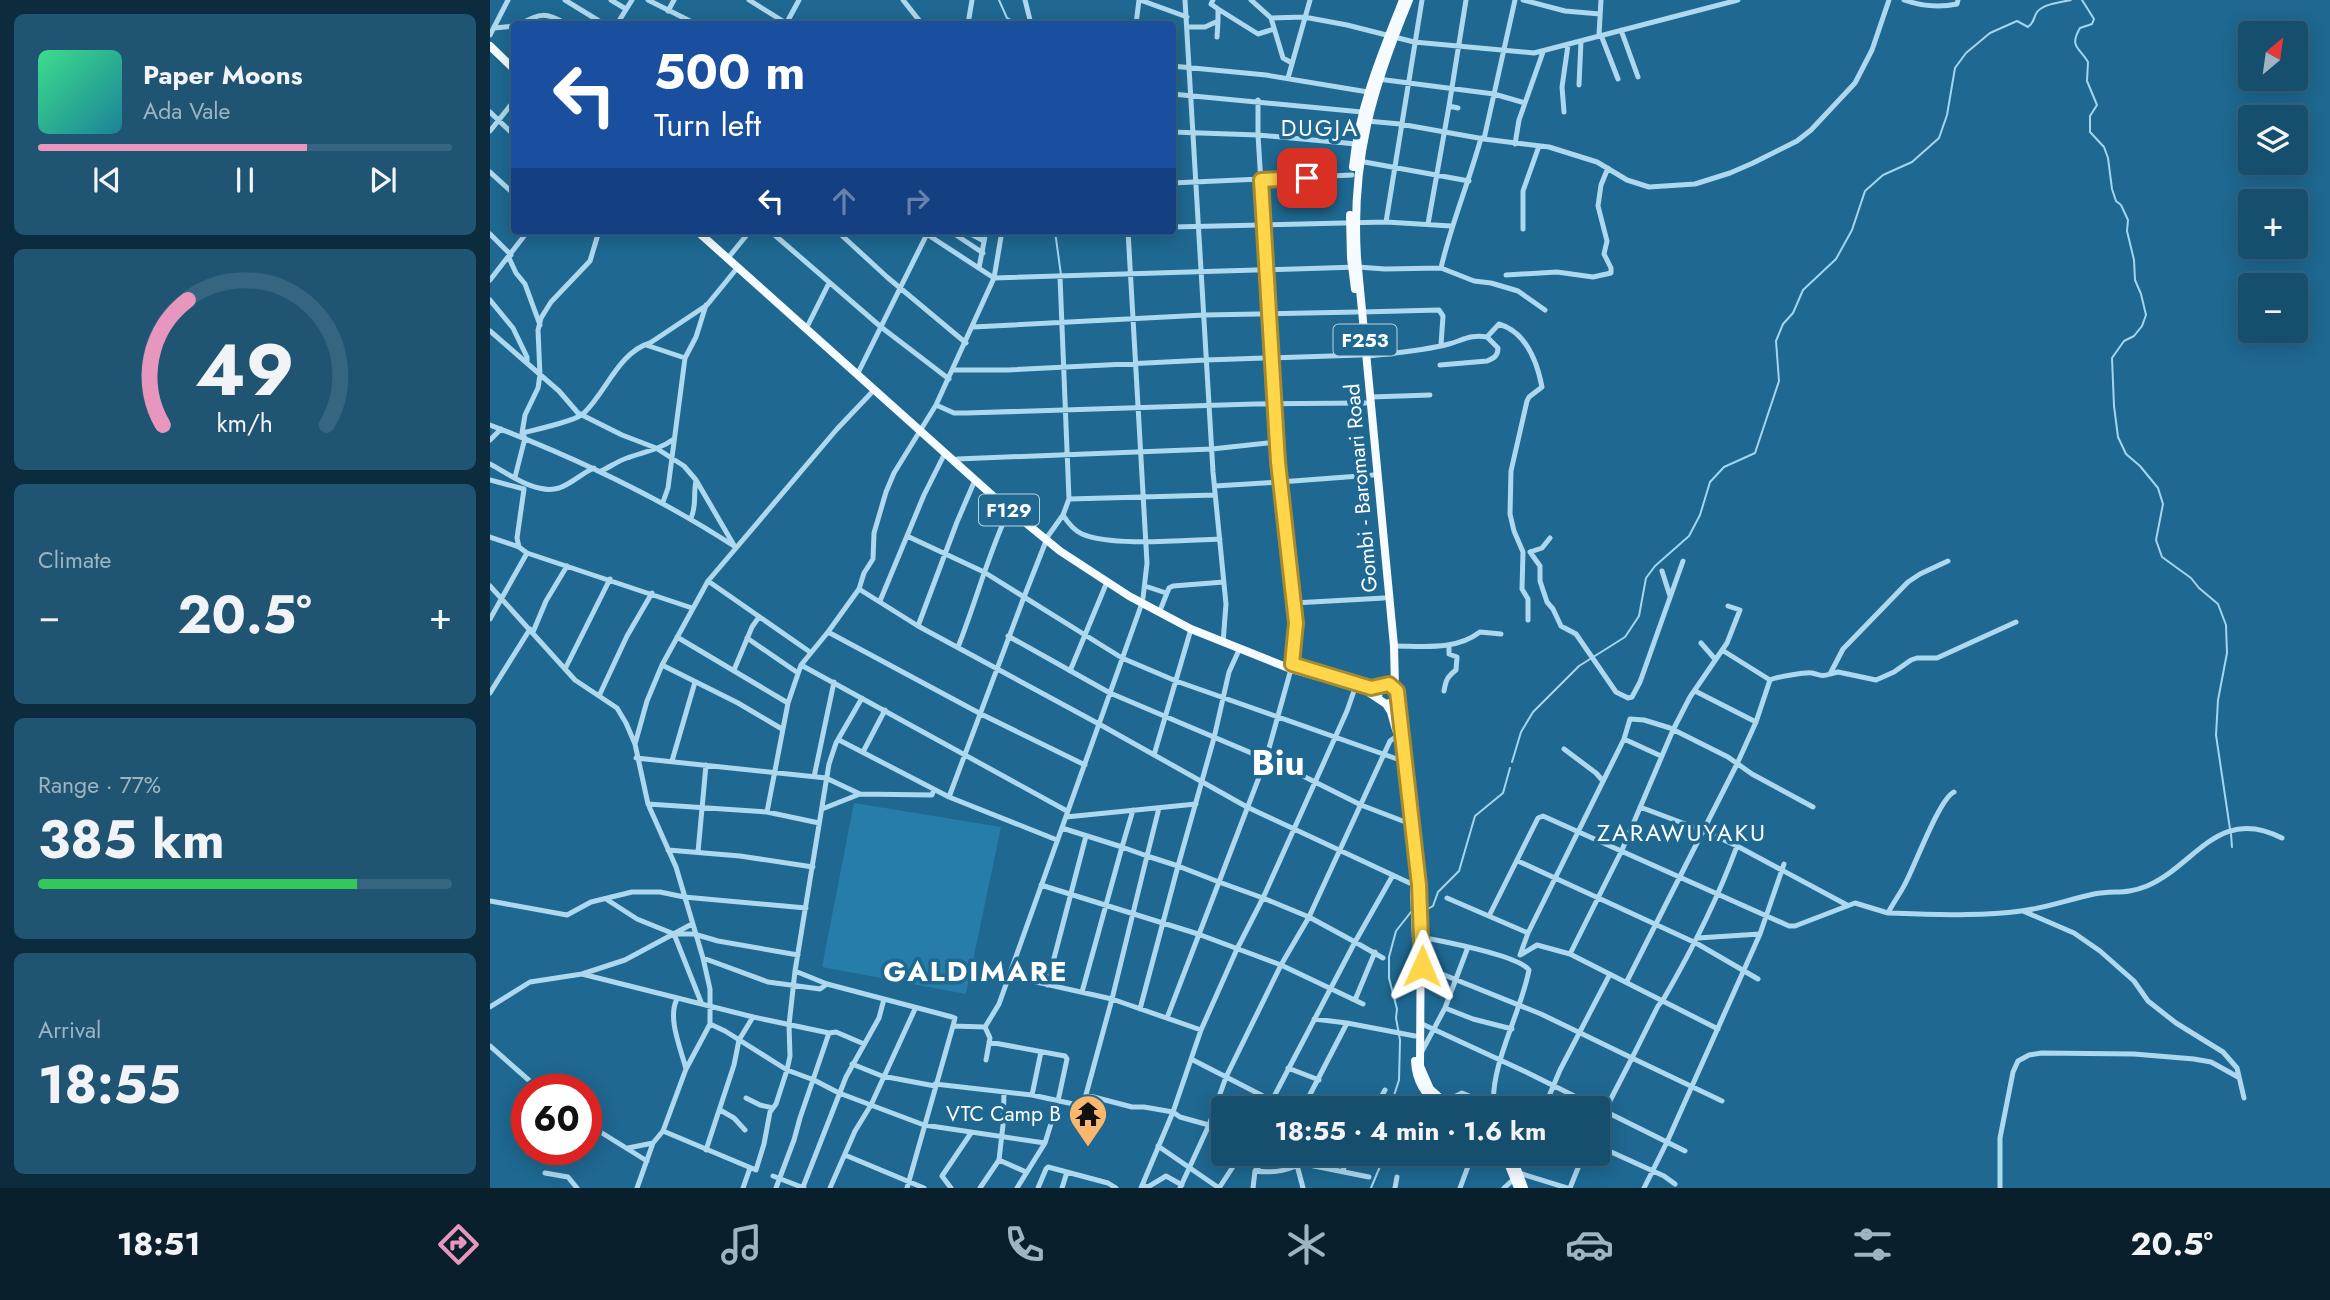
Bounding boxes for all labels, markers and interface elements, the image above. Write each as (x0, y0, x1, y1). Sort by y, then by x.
north arrow (2238, 21, 2308, 91)
map controls (2238, 21, 2308, 343)
text: 500 m (654, 37, 805, 107)
icon: left (539, 49, 630, 140)
text: Paper Moons (143, 56, 303, 94)
text: Ada Vale (143, 94, 230, 128)
text: Turn left (654, 102, 761, 148)
button: layers (2238, 105, 2308, 175)
district label: DUGJA (1281, 111, 1359, 145)
pin (1277, 148, 1337, 208)
icon: arrive (1288, 159, 1326, 197)
icon: previous (88, 161, 126, 199)
icon: pause (226, 161, 264, 199)
icon: next (364, 161, 402, 199)
icon: left (752, 182, 790, 220)
icon: ahead (825, 182, 863, 220)
icon: right (898, 182, 936, 220)
button: + (2238, 189, 2308, 259)
button: − (2238, 273, 2308, 343)
text: 49 (195, 318, 295, 423)
road number: F253 (1334, 324, 1396, 356)
street label: Gombi - Baromari Road (1337, 382, 1385, 594)
text: km/h (217, 405, 273, 441)
road number: F129 (979, 495, 1039, 526)
text: Climate (38, 543, 111, 577)
text: 20.5° (177, 577, 312, 653)
text: − (38, 588, 60, 643)
text: + (429, 588, 452, 643)
district label: Biu (1251, 738, 1305, 788)
text: Range · 77% (38, 768, 161, 802)
text: 385 km (38, 802, 225, 878)
district label: ZARAWUYAKU (1597, 815, 1767, 850)
position arrow (1385, 929, 1459, 1003)
district label: GALDIMARE (883, 951, 1069, 992)
text: Arrival (38, 1013, 101, 1047)
text: 18:55 (38, 1047, 181, 1123)
speed limit sign: 60 (511, 1074, 602, 1165)
temple icon: VTC Camp B (1067, 1093, 1109, 1148)
place label: VTC Camp B (946, 1099, 1061, 1129)
text: 18:55 · 4 min · 1.6 km (1275, 1112, 1546, 1150)
icon: directions (434, 1220, 483, 1269)
icon: music (717, 1220, 766, 1269)
icon: phone (1000, 1220, 1049, 1269)
icon: climate (1282, 1220, 1331, 1269)
icon: car (1565, 1220, 1614, 1269)
icon: filters (1848, 1220, 1897, 1269)
text: 18:51 (117, 1221, 200, 1267)
text: 20.5° (2130, 1221, 2213, 1267)

